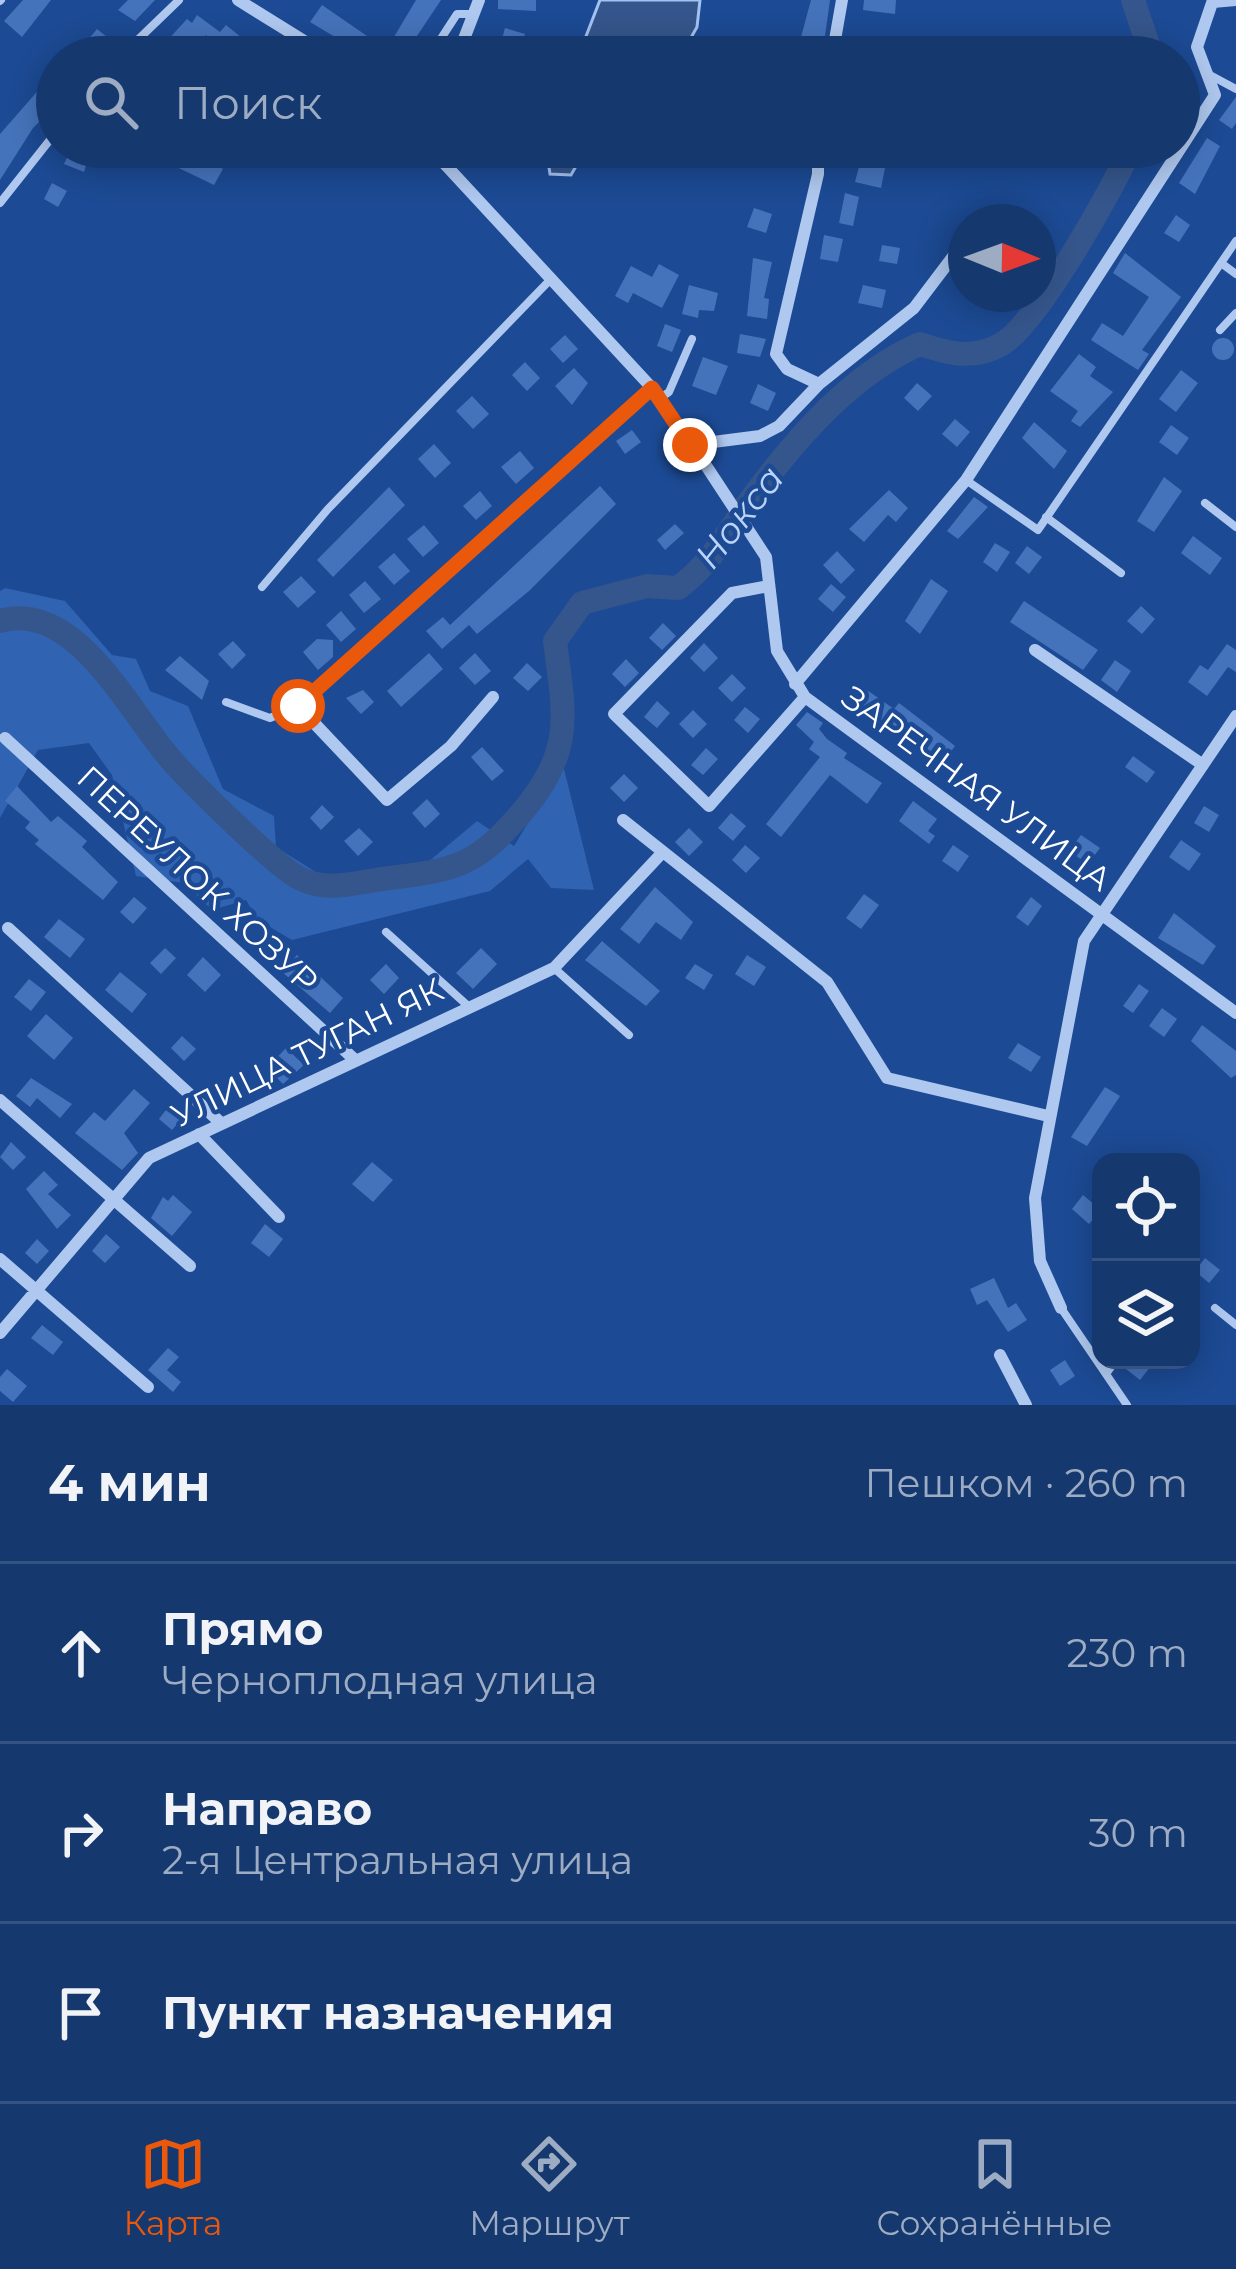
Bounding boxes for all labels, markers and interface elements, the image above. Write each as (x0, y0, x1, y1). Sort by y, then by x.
search box (36, 36, 1200, 168)
icon: search (78, 69, 144, 135)
text: Поиск (174, 75, 322, 130)
north arrow (948, 204, 1056, 312)
route end (663, 418, 717, 472)
water label: Нокса (685, 457, 793, 577)
street label: ЗАРЕЧНАЯ УЛИЦА (834, 677, 1120, 899)
route start (271, 679, 325, 733)
street label: ПЕРЕУЛОК ХОЗУР (69, 757, 327, 1001)
street label: УЛИЦА ТУГАН ЯК (164, 969, 450, 1135)
map controls (1092, 1153, 1200, 1369)
button: locate (1092, 1153, 1200, 1261)
button: layers (1092, 1261, 1200, 1369)
text: 4 мин (48, 1452, 211, 1514)
text: Пешком · 260 m (864, 1459, 1188, 1507)
text: Прямо (162, 1601, 323, 1656)
icon: ahead (48, 1620, 114, 1686)
text: 230 m (1066, 1629, 1188, 1677)
text: Черноплодная улица (162, 1656, 598, 1704)
text: Направо (162, 1781, 372, 1836)
icon: right (48, 1800, 114, 1866)
text: 30 m (1089, 1809, 1188, 1857)
text: 2-я Центральная улица (162, 1836, 633, 1884)
icon: arrive (48, 1980, 114, 2046)
text: Пункт назначения (162, 1985, 614, 2040)
tab: Карта (123, 2131, 222, 2243)
tab: Маршрут (469, 2131, 630, 2243)
tab: Сохранённые (877, 2131, 1112, 2243)

